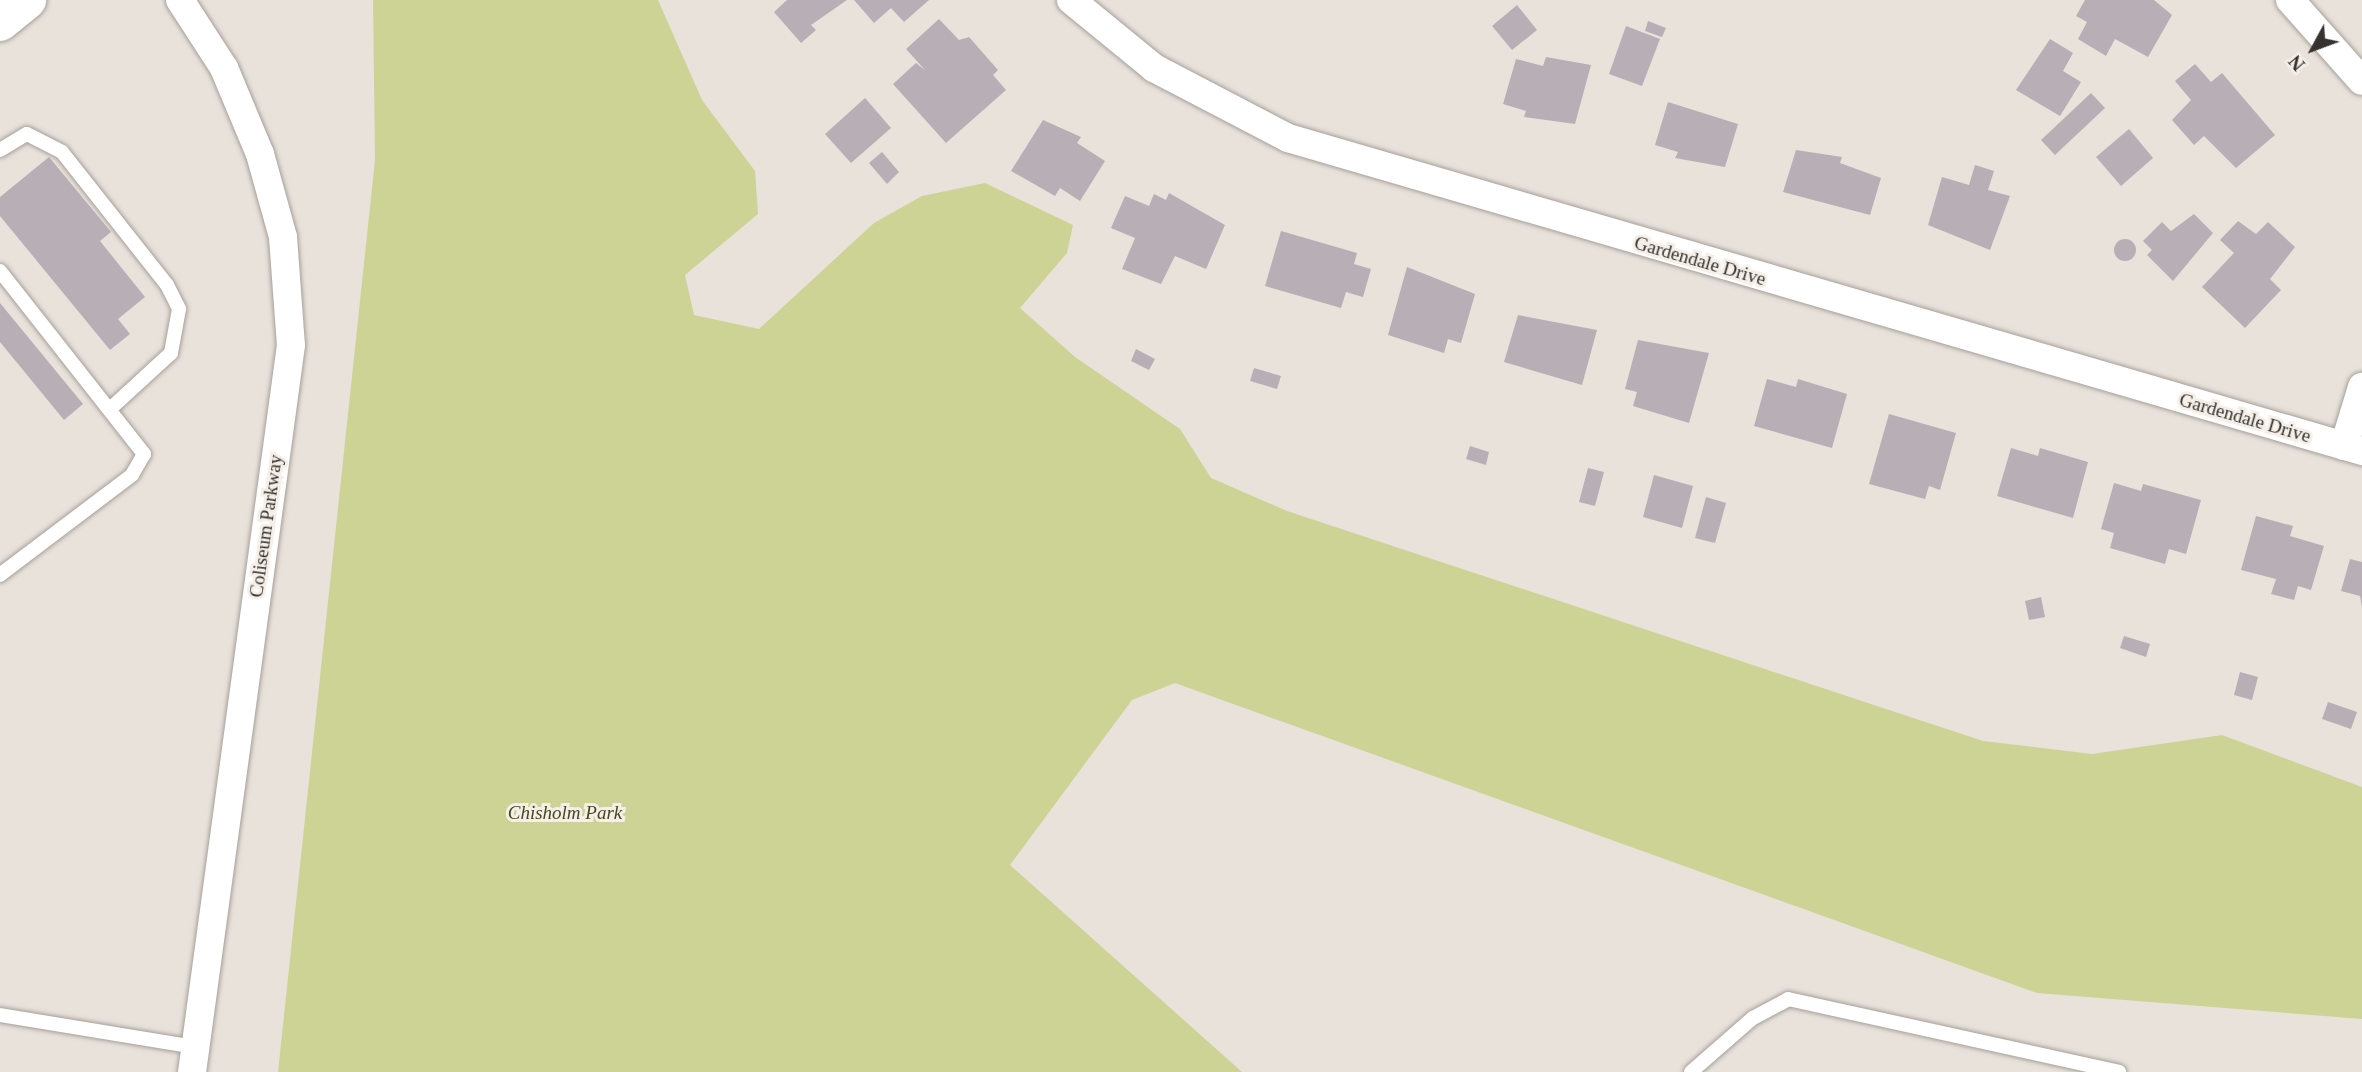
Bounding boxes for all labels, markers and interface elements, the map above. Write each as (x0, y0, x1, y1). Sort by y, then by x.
north arrow (2278, 14, 2348, 84)
text: N (2284, 51, 2309, 75)
street label: Gardendale Drive (1632, 231, 1768, 291)
street label: Gardendale Drive (2177, 388, 2313, 448)
street label: Coliseum Parkway (245, 453, 287, 599)
park label: Chisholm Park (508, 802, 622, 824)

